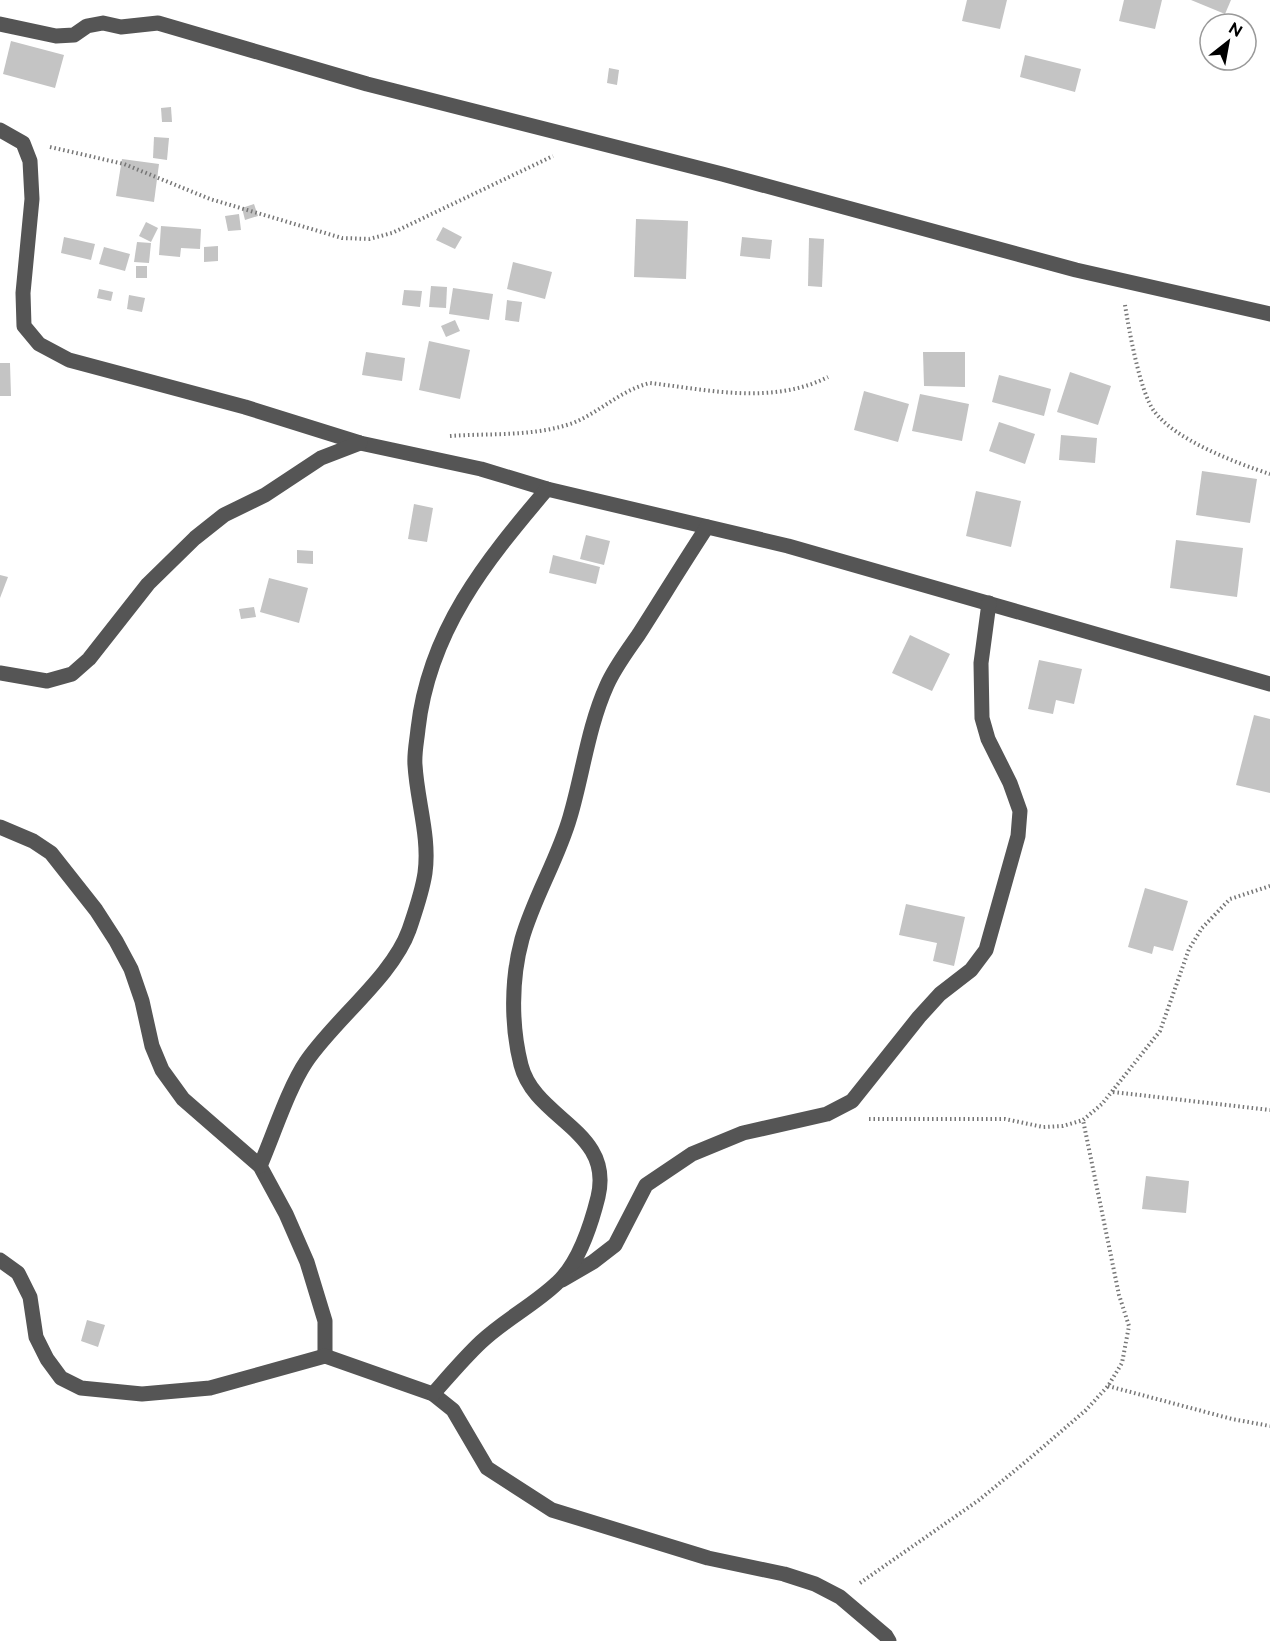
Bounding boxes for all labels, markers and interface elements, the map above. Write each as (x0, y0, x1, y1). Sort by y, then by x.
north arrow (1198, 12, 1258, 72)
text: N (1225, 18, 1246, 41)

